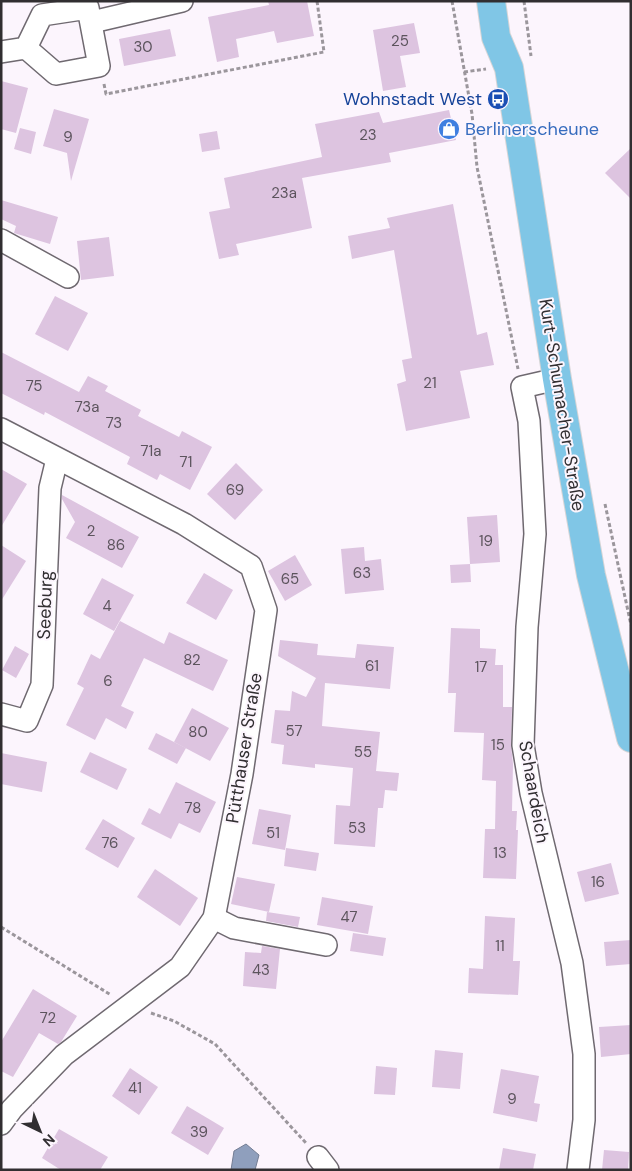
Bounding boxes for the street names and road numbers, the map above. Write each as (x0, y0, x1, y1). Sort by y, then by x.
street label: Kurt-Schumacher-Straße (533, 297, 591, 513)
street label: Seeburg (32, 570, 58, 640)
street label: Pütthauser Straße (220, 671, 268, 825)
street label: Schaardeich (513, 739, 555, 845)

